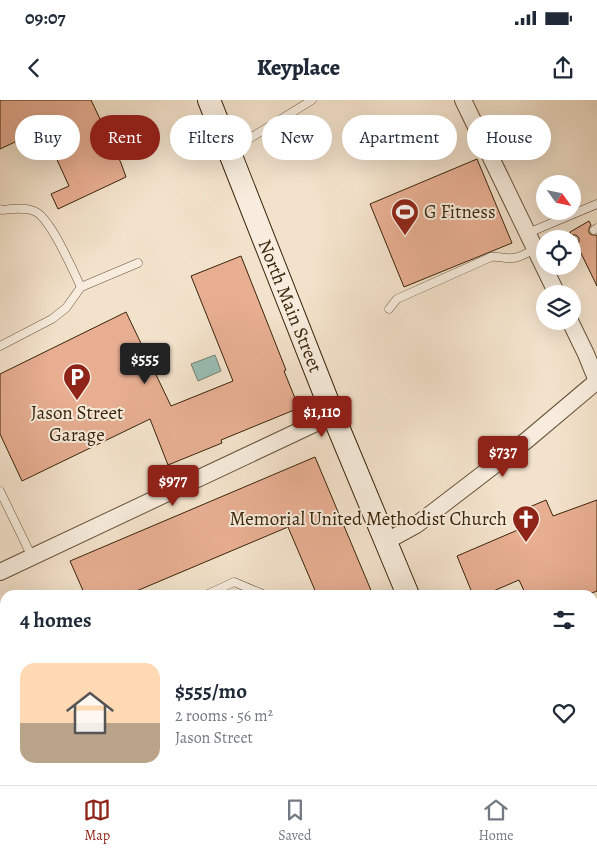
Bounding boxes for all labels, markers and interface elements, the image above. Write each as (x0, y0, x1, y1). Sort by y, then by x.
text: 09:07 (25, 5, 66, 31)
text: Keyplace (257, 53, 340, 83)
icon: back (20, 54, 48, 82)
icon: share (549, 54, 577, 82)
chip: Buy (15, 115, 80, 160)
chip: Rent (90, 115, 160, 160)
chip: Filters (170, 115, 252, 160)
chip: New (262, 115, 332, 160)
chip: Apartment (342, 115, 457, 160)
chip: House (467, 115, 551, 160)
north arrow (536, 175, 581, 220)
map controls (536, 175, 581, 330)
sports icon: G Fitness (390, 197, 420, 236)
place label: G Fitness (424, 199, 496, 225)
button: locate (536, 230, 581, 275)
street label: North Main Street (251, 236, 329, 376)
button: layers (536, 285, 581, 330)
pin: $555 (115, 342, 175, 385)
text: $555 (131, 348, 159, 370)
parking icon: Jason Street Garage (62, 362, 92, 401)
pin: $1,110 (281, 396, 363, 438)
place label: Jason Street Garage (31, 400, 123, 448)
text: $1,110 (304, 401, 341, 423)
pin: $737 (473, 436, 533, 478)
text: $737 (489, 441, 517, 463)
pin: $977 (143, 464, 203, 507)
text: $977 (159, 470, 187, 492)
church icon: Memorial United Methodist Church (511, 504, 541, 543)
place label: Memorial United Methodist Church (230, 506, 507, 532)
text: 4 homes (20, 606, 92, 634)
icon: filters (550, 606, 578, 634)
text: $555/mo (175, 677, 247, 705)
icon: home (60, 683, 120, 743)
icon: heart (550, 699, 578, 727)
text: 2 rooms · 56 m² (175, 705, 273, 727)
text: Jason Street (175, 727, 253, 749)
tab: Map (83, 796, 111, 845)
tab: Saved (278, 796, 312, 845)
tab: Home (478, 796, 514, 845)

